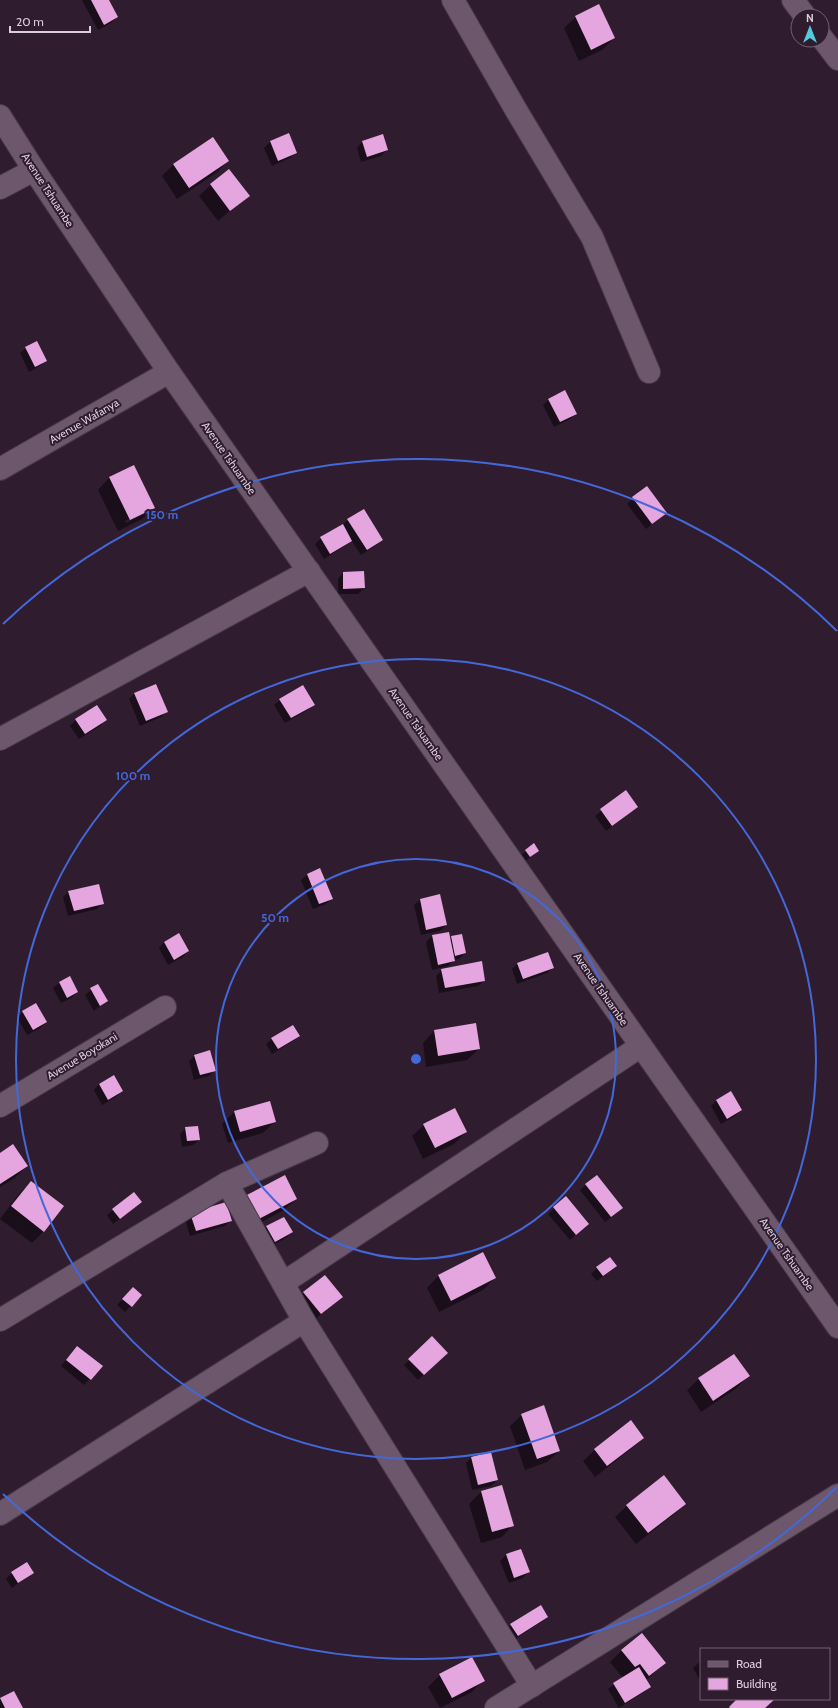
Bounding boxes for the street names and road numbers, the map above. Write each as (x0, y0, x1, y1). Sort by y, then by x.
street label: Avenue Tshuambe (19, 150, 77, 230)
street label: Avenue Wafanya (47, 395, 122, 447)
street label: Avenue Tshuambe (199, 419, 259, 497)
street label: Avenue Tshuambe (386, 685, 446, 763)
street label: Avenue Tshuambe (571, 950, 631, 1028)
street label: Avenue Boyokani (44, 1029, 120, 1083)
street label: Avenue Tshuambe (757, 1215, 817, 1293)

